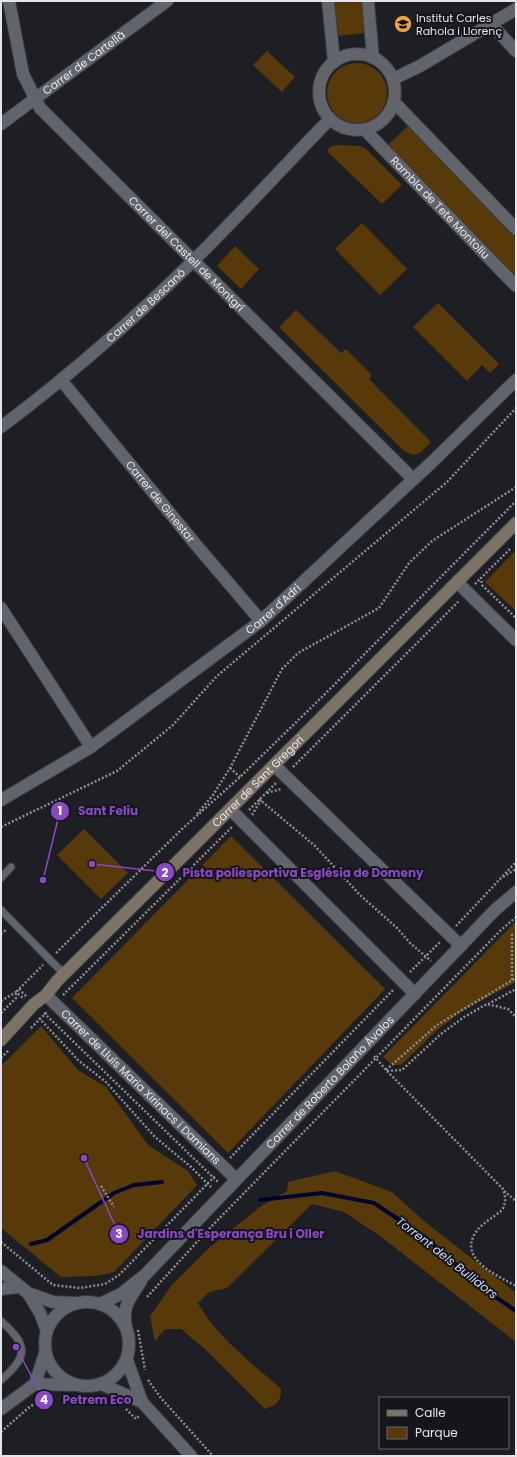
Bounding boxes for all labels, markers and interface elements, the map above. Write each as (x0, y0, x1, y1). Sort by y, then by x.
place label: Institut Carles Rahola i Llorenç (416, 10, 502, 39)
school or university icon: Institut Carles Rahola i Llorenç (393, 14, 413, 34)
street label: Carrer de Cartellà (39, 27, 128, 99)
street label: Rambla de Tete Montoliu (387, 153, 493, 262)
street label: Carrer del Castell de Montgrí (125, 192, 248, 315)
street label: Carrer de Bescanó (102, 265, 189, 346)
street label: Carrer de Ginestar (122, 457, 199, 546)
street label: Carrer d'Adri (242, 580, 304, 638)
street label: Carrer de Sant Gregori (208, 731, 308, 831)
callout: Sant Feliu (50, 799, 146, 823)
text: 1 (58, 802, 62, 819)
text: Sant Feliu (78, 802, 138, 819)
callout: Pista poliesportiva Església de Domeny (155, 860, 432, 884)
text: 2 (162, 864, 169, 881)
text: Pista poliesportiva Església de Domeny (182, 864, 424, 881)
street label: Carrer de Lluís Maria Xirinacs i Damians (57, 1006, 224, 1168)
street label: Carrer de Roberto Bolaño Ávalos (262, 1012, 398, 1152)
water label: Torrent dels Bullidors (393, 1212, 502, 1303)
callout: Jardins d'Esperança Bru i Oller (109, 1222, 332, 1246)
text: 3 (115, 1225, 123, 1242)
text: Jardins d'Esperança Bru i Oller (138, 1225, 324, 1242)
callout: Petrem Eco (34, 1388, 139, 1412)
text: 4 (40, 1391, 48, 1408)
text: Petrem Eco (63, 1391, 132, 1408)
legend (379, 1397, 509, 1449)
text: Calle (415, 1404, 446, 1421)
text: Parque (415, 1424, 458, 1441)

